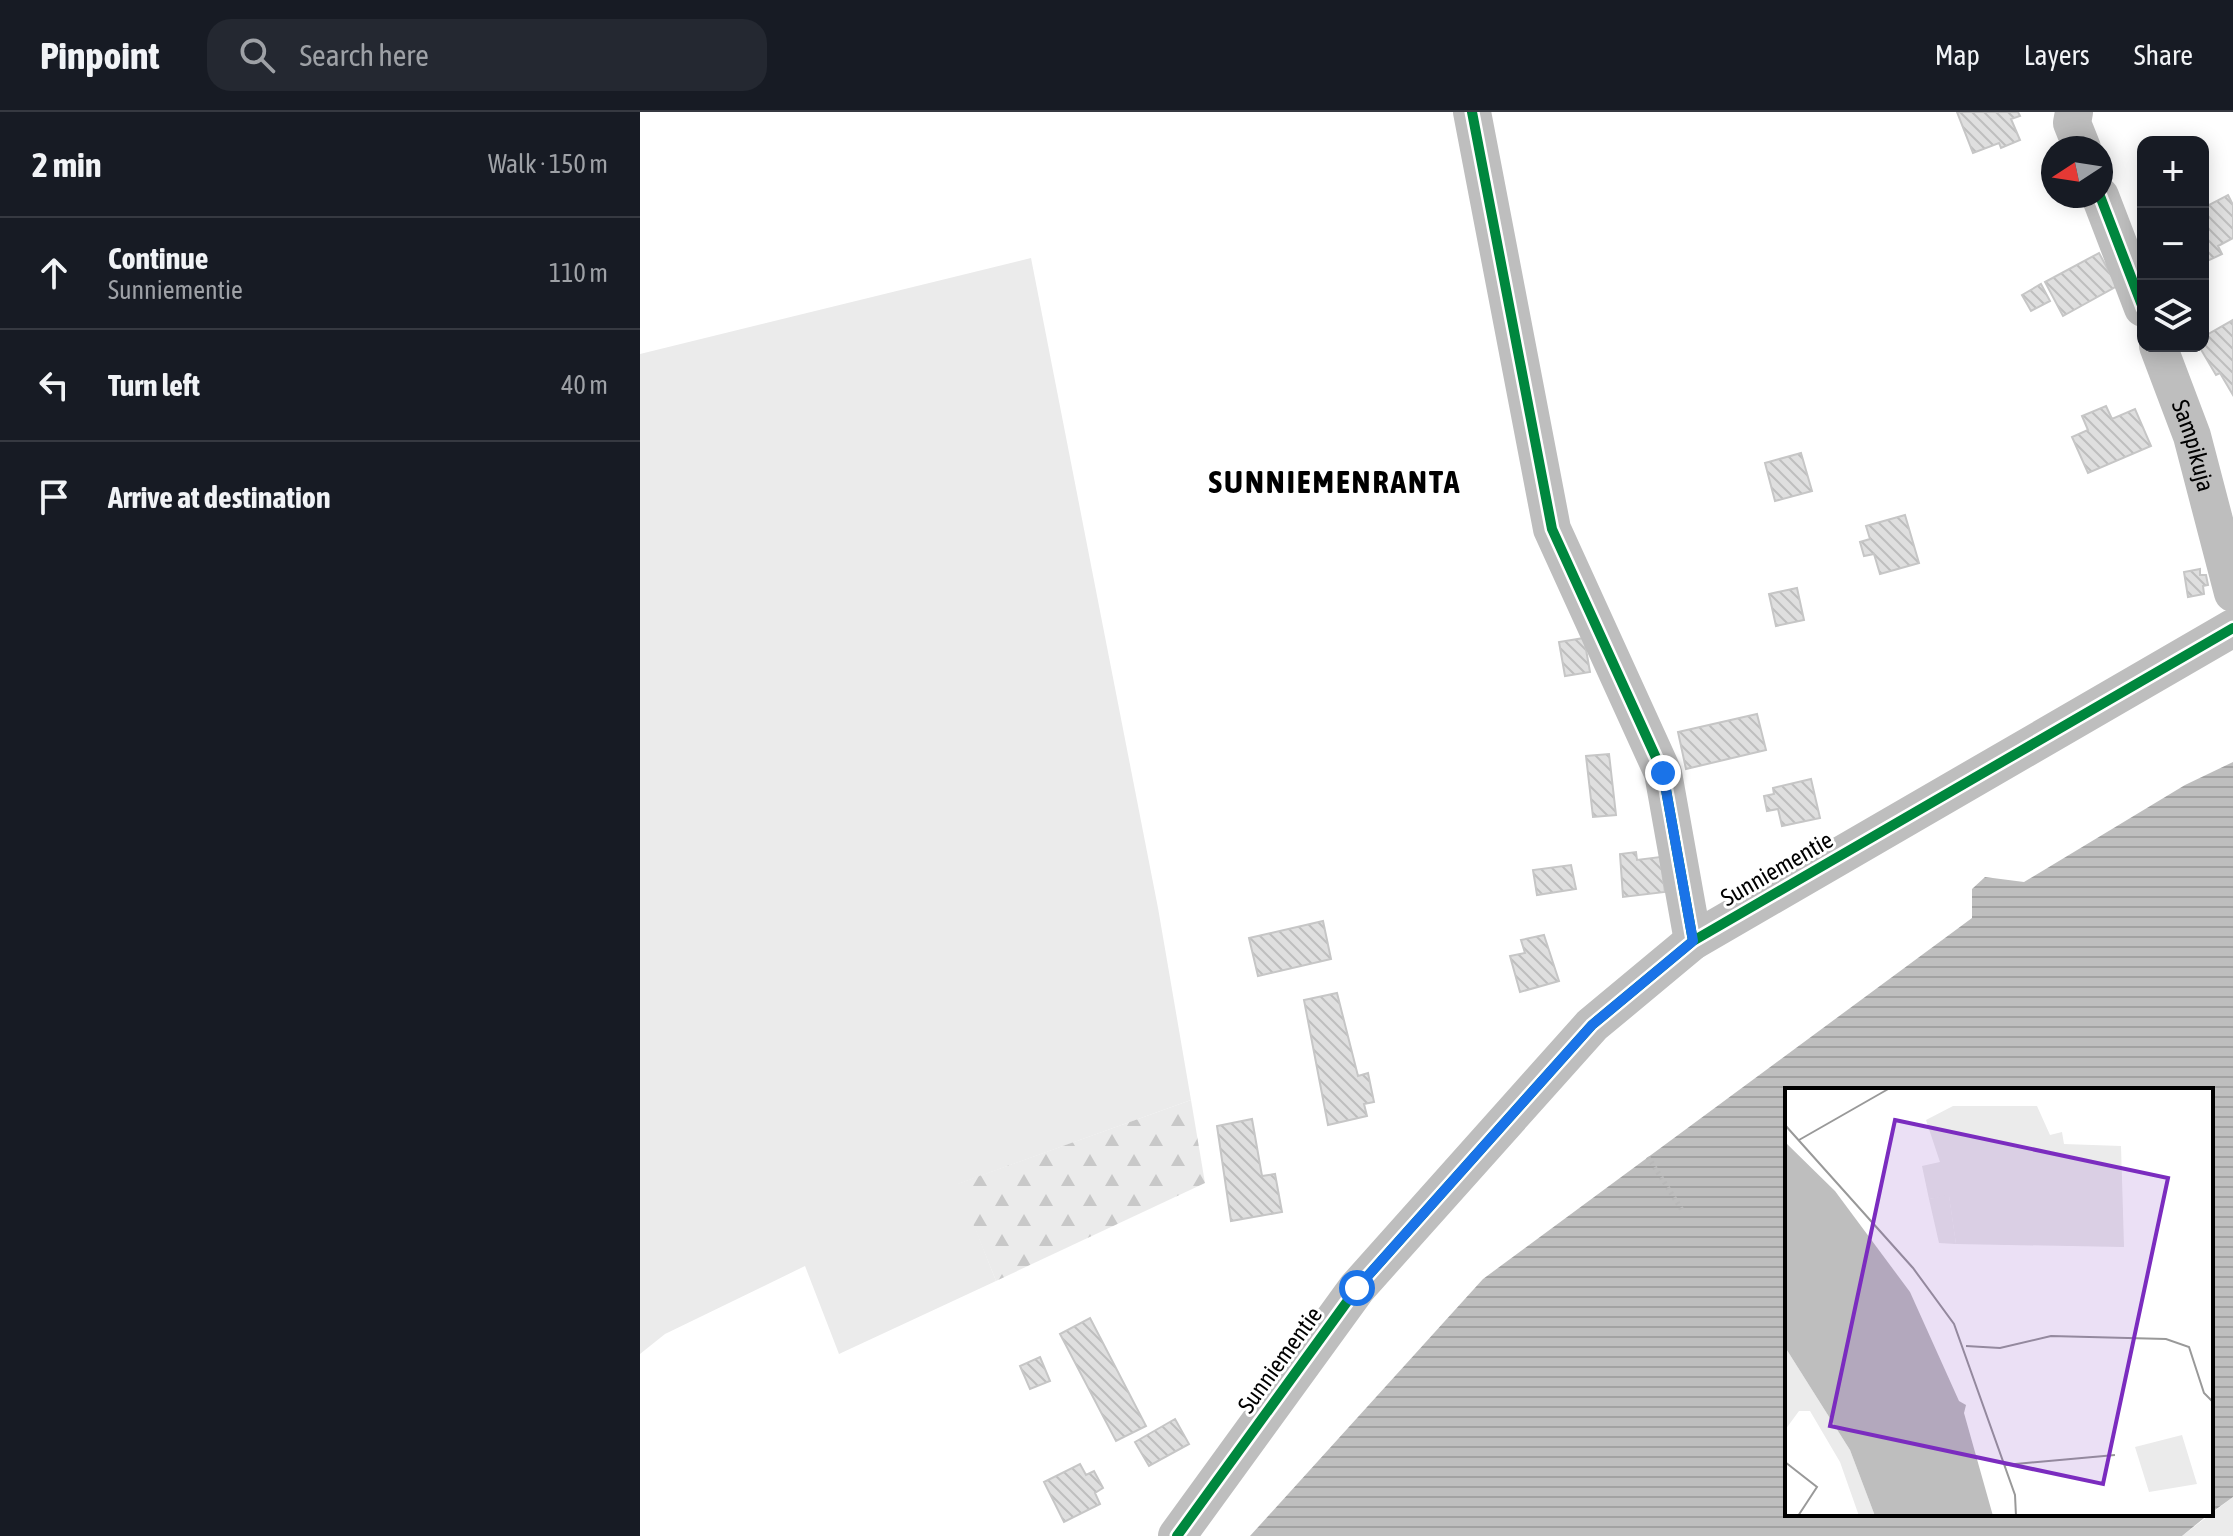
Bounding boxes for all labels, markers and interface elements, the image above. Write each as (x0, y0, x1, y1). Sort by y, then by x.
search box (207, 19, 767, 91)
icon: search (235, 33, 279, 77)
text: Pinpoint (40, 34, 159, 77)
text: Search here (299, 38, 429, 72)
text: Map (1935, 39, 1980, 71)
text: Layers (2024, 39, 2090, 71)
text: Share (2134, 39, 2193, 71)
north arrow (2041, 136, 2113, 208)
map controls (2137, 136, 2209, 352)
button: + (2137, 136, 2209, 208)
text: 2 min (32, 145, 101, 184)
text: Walk · 150 m (488, 149, 608, 179)
button: − (2137, 208, 2209, 280)
text: Continue (108, 241, 208, 275)
icon: ahead (32, 251, 76, 295)
text: 110 m (549, 258, 608, 288)
text: Sunniementie (108, 275, 243, 305)
button: layers (2137, 280, 2209, 352)
icon: left (32, 363, 76, 407)
text: Turn left (108, 368, 200, 402)
text: 40 m (561, 370, 608, 400)
street label: Sampikuja (2167, 396, 2220, 494)
district label: SUNNIEMENRANTA (1209, 463, 1461, 500)
icon: arrive (32, 475, 76, 519)
text: Arrive at destination (108, 480, 330, 514)
route end (1645, 755, 1681, 791)
street label: Sunniementie (1716, 826, 1837, 911)
inset map (1785, 1088, 2213, 1516)
route start (1339, 1270, 1375, 1306)
street label: Sunniementie (1232, 1301, 1327, 1418)

